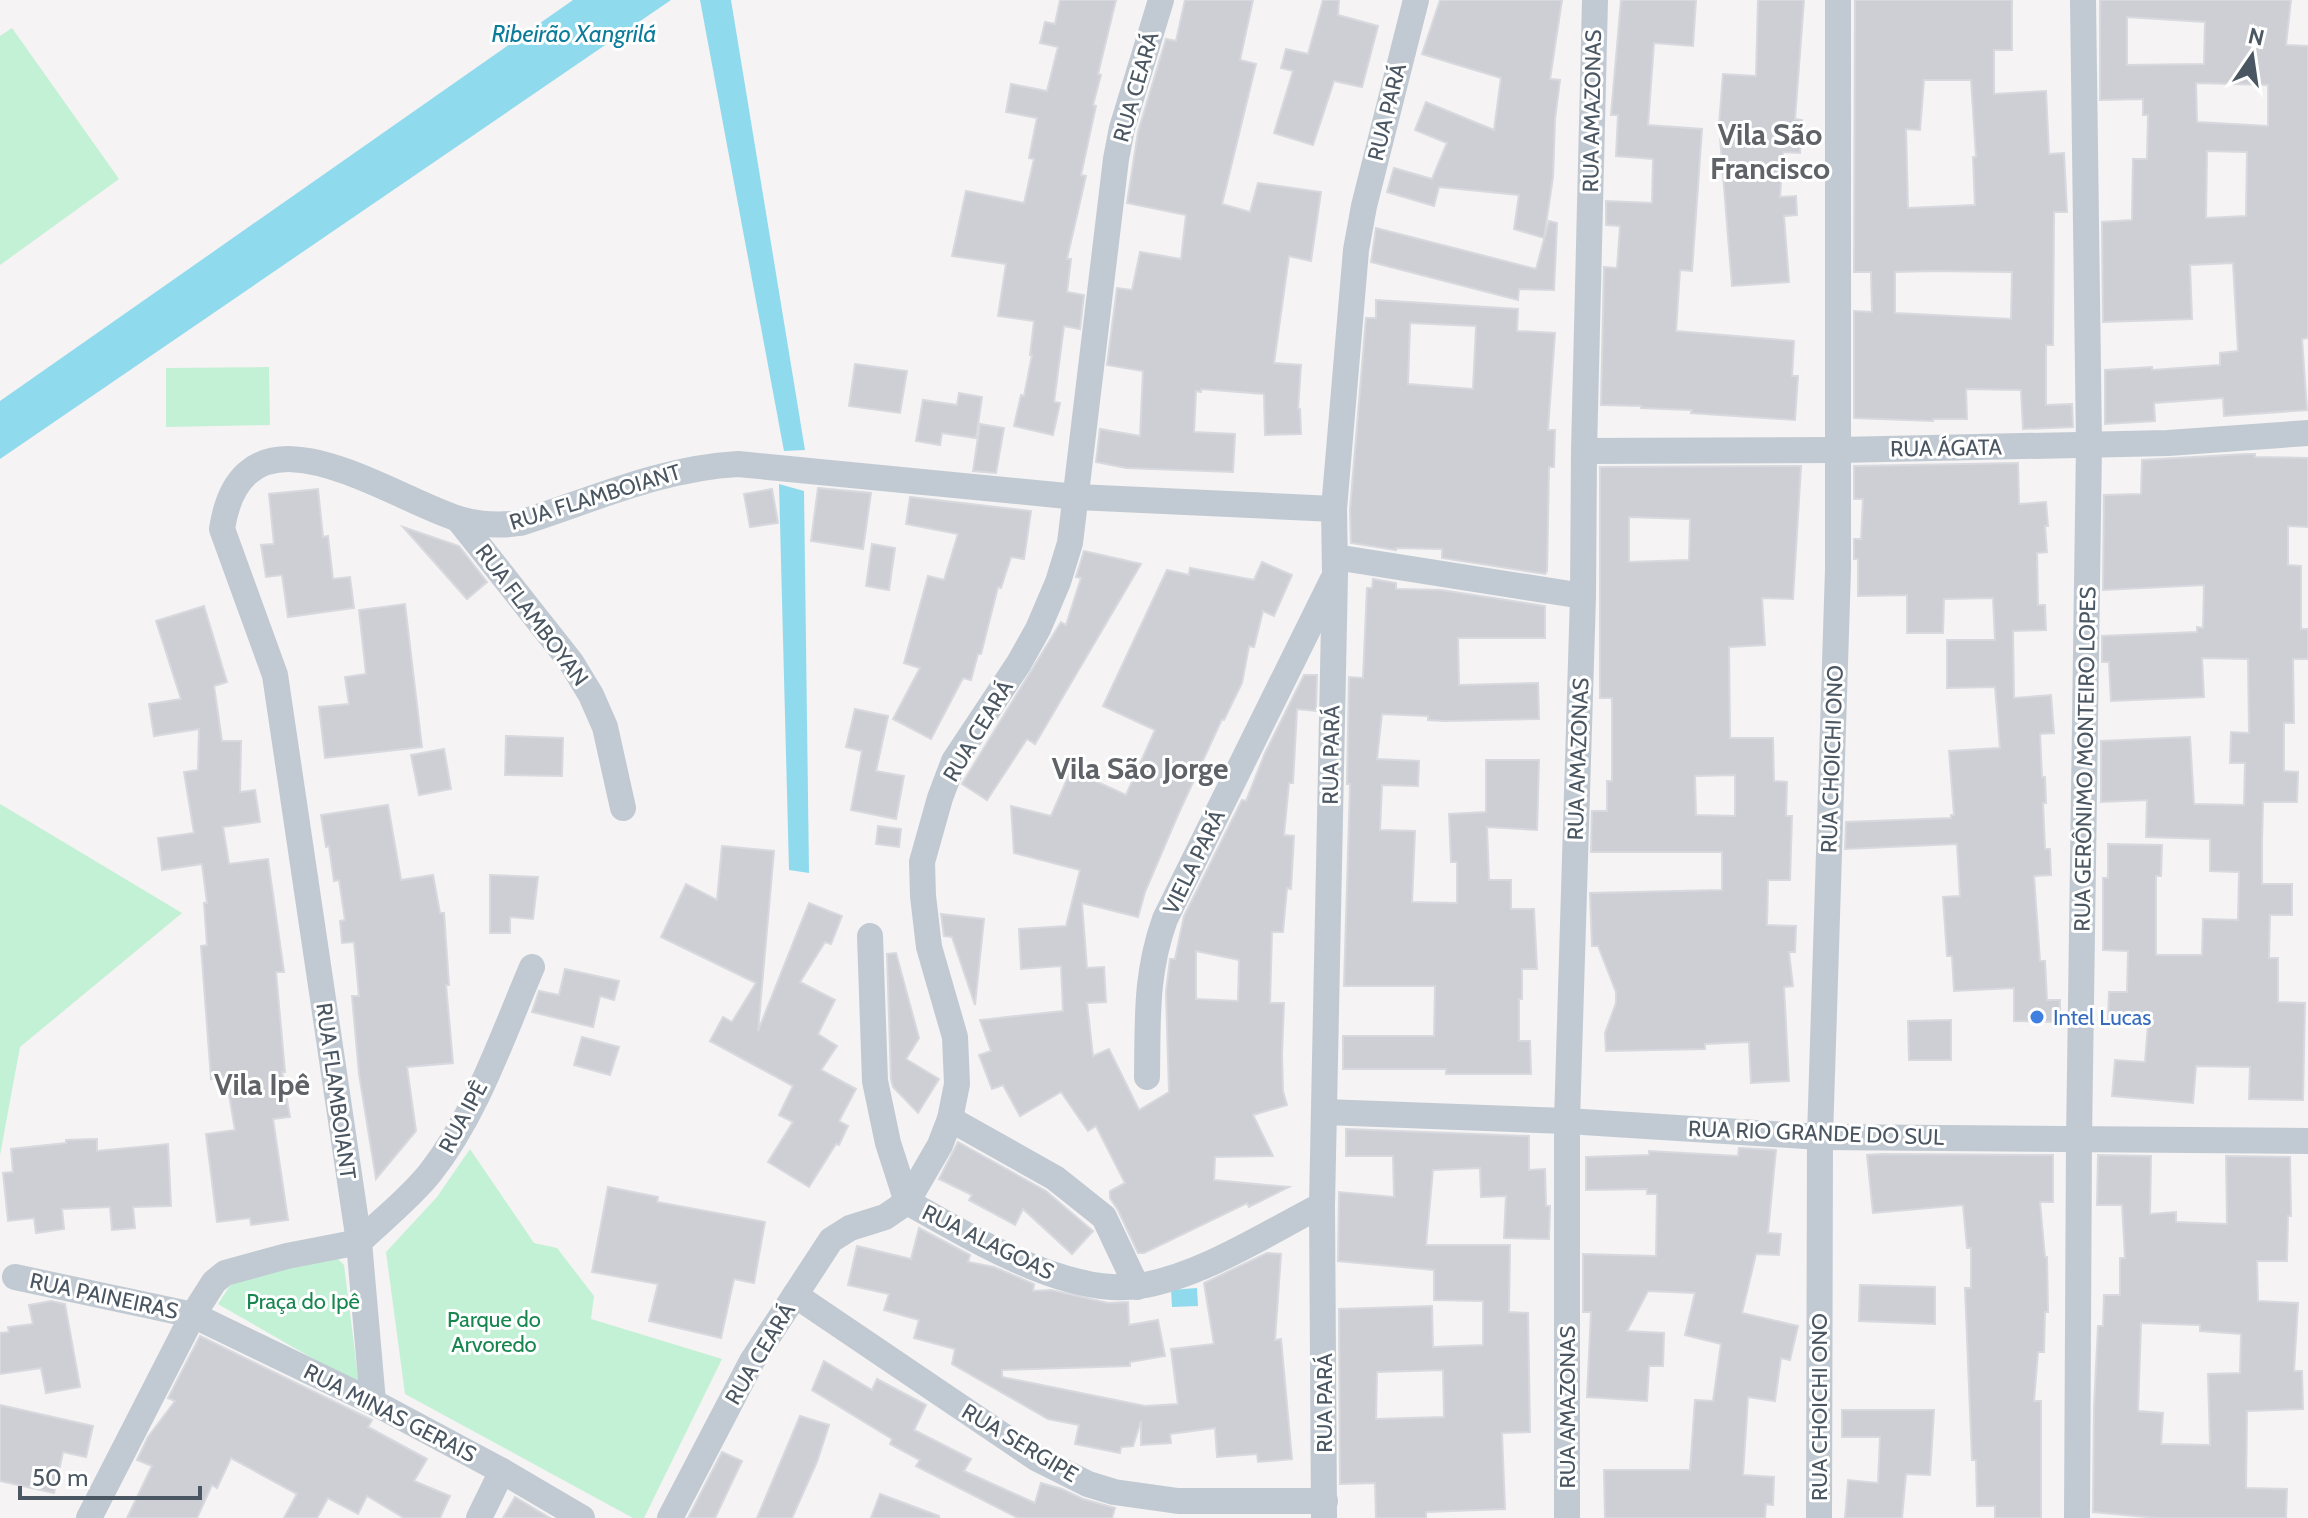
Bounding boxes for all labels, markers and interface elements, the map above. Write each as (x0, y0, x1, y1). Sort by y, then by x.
north arrow (2212, 16, 2292, 96)
water label: Ribeirão Xangrilá (491, 19, 657, 48)
text: N (2246, 22, 2267, 52)
street label: RUA CEARÁ (1107, 28, 1165, 145)
street label: RUA AMAZONAS (1577, 29, 1607, 193)
street label: RUA PARÁ (1362, 60, 1412, 164)
district label: Vila São Francisco (1710, 116, 1830, 187)
street label: RUA ÁGATA (1890, 434, 2003, 462)
street label: RUA FLAMBOIANT (506, 458, 684, 536)
street label: RUA FLAMBOYAN (470, 539, 594, 691)
street label: RUA GERÔNIMO MONTEIRO LOPES (2068, 586, 2102, 932)
street label: RUA CHOICHI ONO (1815, 665, 1849, 853)
street label: RUA CEARÁ (937, 675, 1019, 787)
street label: RUA AMAZONAS (1562, 677, 1594, 841)
street label: RUA PARÁ (1317, 705, 1345, 805)
district label: Vila São Jorge (1052, 750, 1228, 787)
street label: VIELA PARÁ (1157, 805, 1231, 919)
street label: RUA FLAMBOIANT (310, 1001, 362, 1181)
place label: Intel Lucas (2053, 1004, 2151, 1031)
marker: Intel Lucas (2028, 1008, 2046, 1026)
district label: Vila Ipê (214, 1066, 310, 1103)
street label: RUA IPÊ (433, 1076, 493, 1158)
street label: RUA RIO GRANDE DO SUL (1688, 1115, 1944, 1151)
street label: RUA ALAGOAS (918, 1198, 1058, 1286)
street label: RUA PAINEIRAS (27, 1267, 181, 1325)
park label: Praça do Ipê (246, 1288, 360, 1315)
street label: RUA CEARÁ (719, 1298, 801, 1410)
park label: Parque do Arvoredo (447, 1306, 541, 1358)
street label: RUA CHOICHI ONO (1806, 1313, 1833, 1501)
street label: RUA AMAZONAS (1554, 1325, 1581, 1488)
street label: RUA PARÁ (1311, 1353, 1338, 1453)
street label: RUA MINAS GERAIS (299, 1358, 481, 1468)
street label: RUA SERGIPE (957, 1398, 1083, 1488)
scale bar (20, 1450, 200, 1500)
text: 50 m (32, 1463, 88, 1492)

